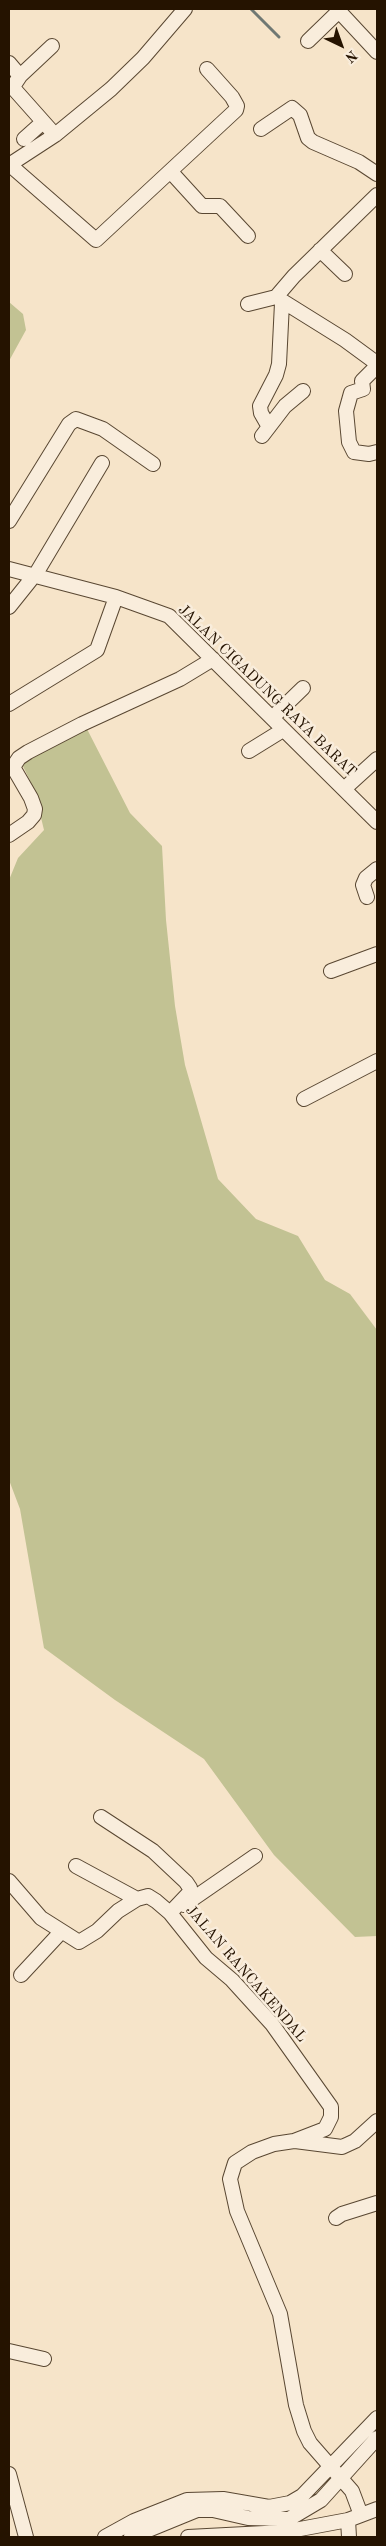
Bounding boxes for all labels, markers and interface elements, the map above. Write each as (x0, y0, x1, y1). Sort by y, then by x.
north arrow (316, 20, 366, 70)
text: N (342, 47, 360, 65)
street label: JALAN CIGADUNG RAYA BARAT (174, 601, 360, 781)
street label: JALAN RANCAKENDAL (182, 1902, 310, 2046)

